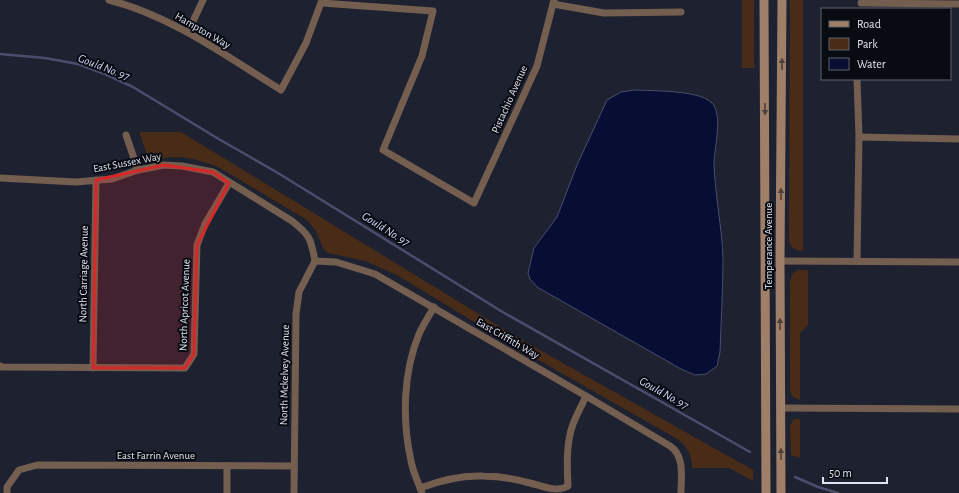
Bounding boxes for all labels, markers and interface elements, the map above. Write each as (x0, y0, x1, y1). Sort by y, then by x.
legend (821, 8, 951, 80)
street label: Hampton Way (173, 10, 232, 51)
text: Road (857, 18, 881, 30)
text: Park (857, 38, 878, 50)
water label: Gould No. 97 (77, 52, 132, 83)
one-way arrow (778, 58, 785, 70)
text: Water (857, 58, 886, 70)
street label: Pistachio Avenue (490, 64, 529, 135)
one-way arrow (762, 103, 768, 116)
street label: East Sussex Way (92, 150, 162, 174)
one-way arrow (777, 188, 784, 200)
street label: Temperance Avenue (763, 203, 774, 289)
water label: Gould No. 97 (360, 210, 413, 249)
street label: North Carriage Avenue (77, 225, 90, 323)
street label: North Apricot Avenue (177, 259, 192, 351)
street label: East Criffith Way (474, 316, 541, 361)
one-way arrow (777, 317, 783, 330)
street label: North Mckelvey Avenue (278, 325, 291, 425)
water label: Gould No. 97 (637, 375, 691, 412)
one-way arrow (778, 447, 784, 460)
street label: East Farrin Avenue (117, 450, 195, 461)
scale bar (823, 459, 887, 485)
text: 50 m (829, 467, 852, 479)

